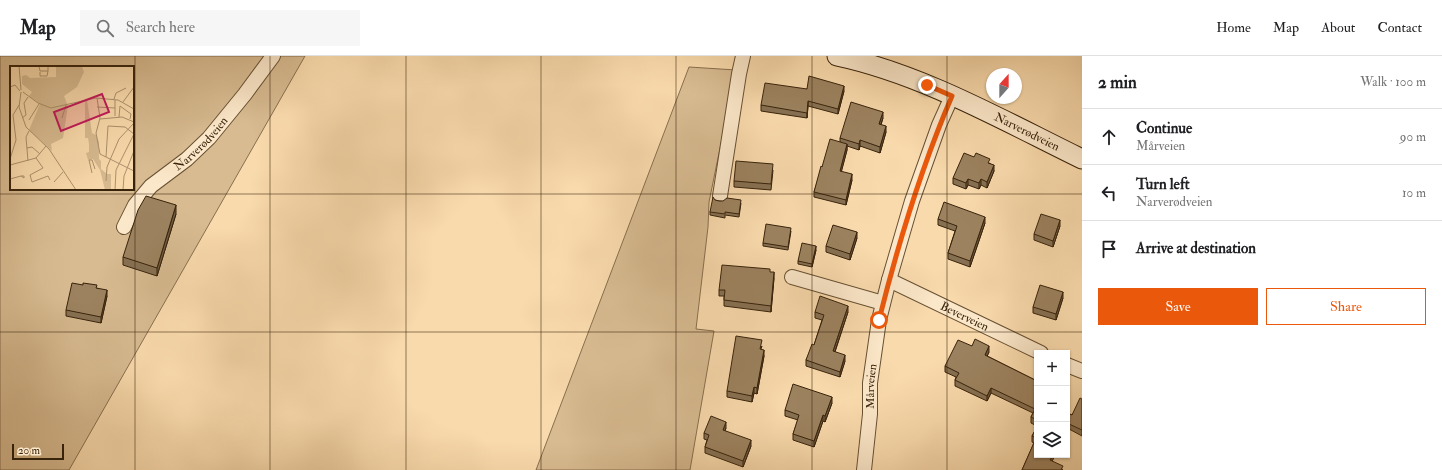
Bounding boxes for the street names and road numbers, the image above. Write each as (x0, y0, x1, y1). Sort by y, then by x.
street label: Narverødveien (992, 109, 1062, 154)
street label: Narverødveien (171, 114, 231, 174)
street label: Beverveien (938, 298, 991, 334)
street label: Mårveien (863, 363, 880, 409)

